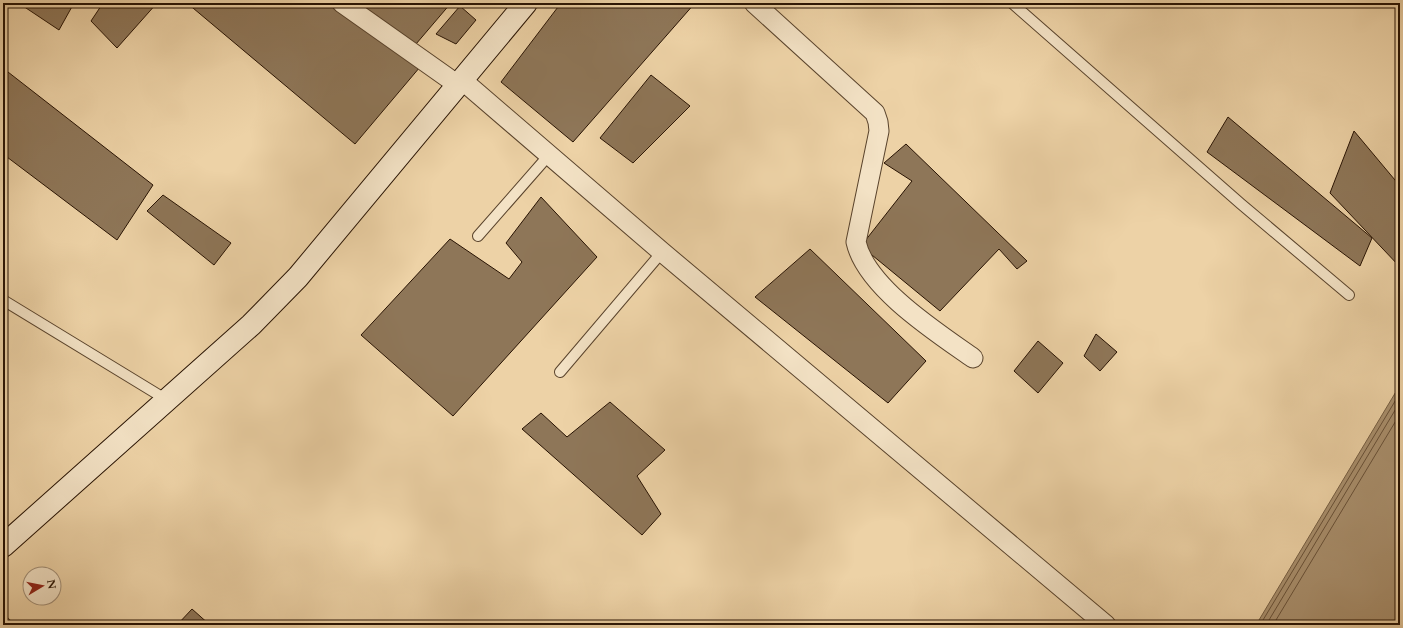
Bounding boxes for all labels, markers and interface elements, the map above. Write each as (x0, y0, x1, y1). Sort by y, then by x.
north arrow (22, 566, 62, 606)
text: N (43, 578, 60, 591)

